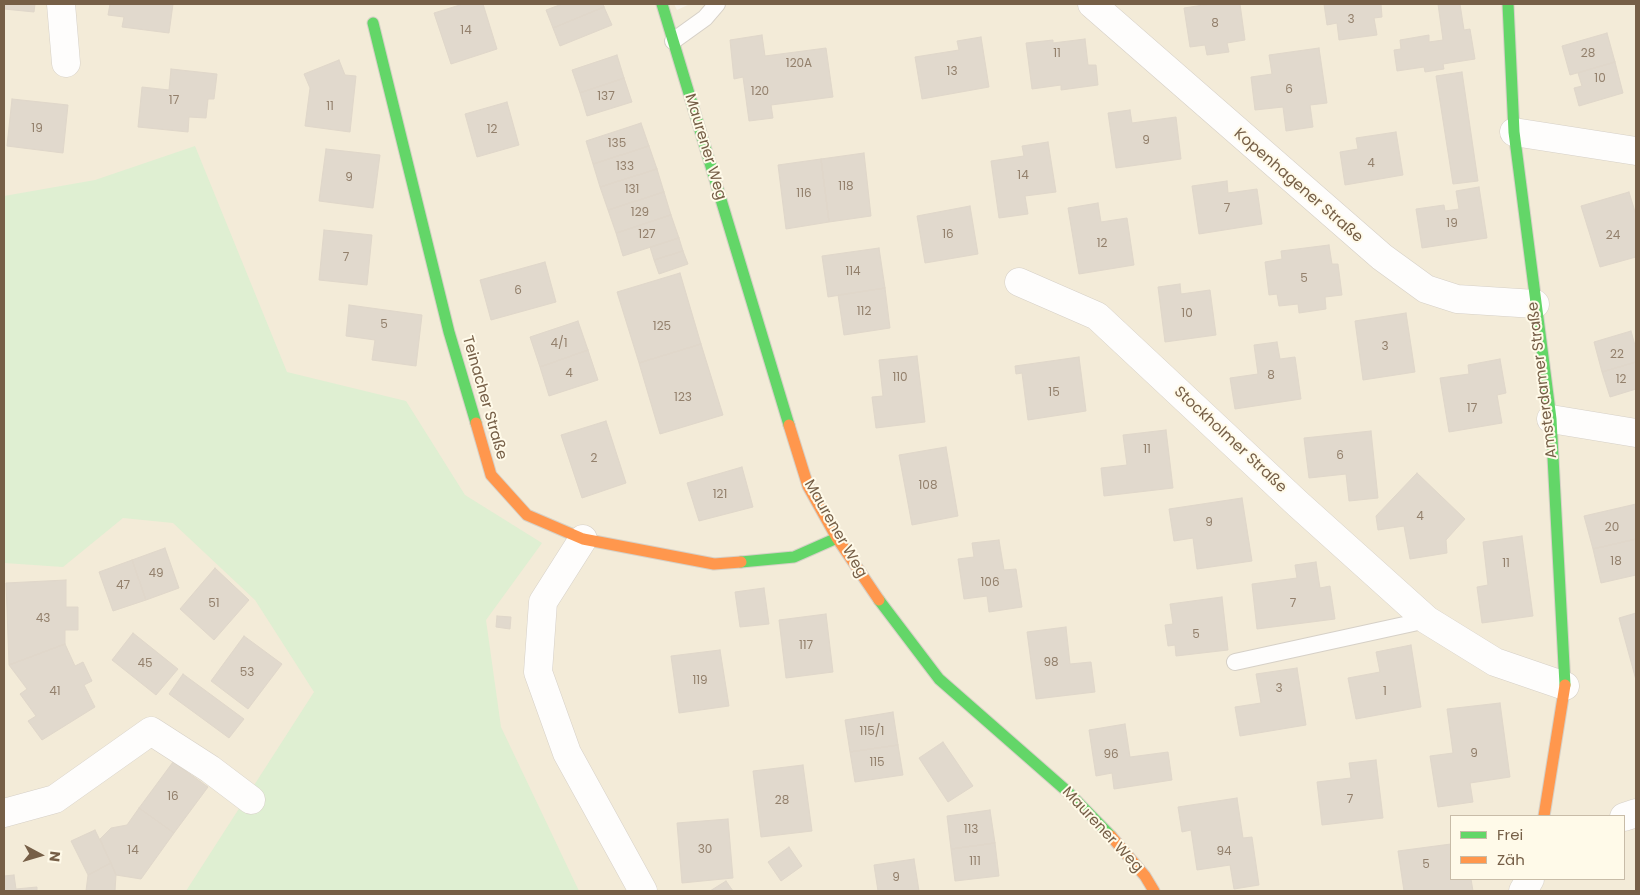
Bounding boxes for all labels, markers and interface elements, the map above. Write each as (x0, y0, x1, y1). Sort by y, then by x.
house number: 3 (1347, 13, 1355, 27)
house number: 8 (1211, 17, 1219, 31)
house number: 14 (460, 24, 472, 38)
house number: 11 (1053, 47, 1061, 61)
house number: 28 (1581, 47, 1595, 61)
house number: 120A (786, 57, 812, 71)
house number: 13 (947, 65, 957, 79)
house number: 10 (1594, 72, 1606, 86)
house number: 6 (1285, 83, 1293, 97)
house number: 120 (751, 85, 769, 99)
house number: 137 (597, 90, 615, 104)
street label: Maurener Weg (680, 92, 730, 202)
house number: 17 (169, 94, 179, 108)
house number: 11 (326, 100, 334, 114)
house number: 19 (31, 122, 43, 136)
house number: 12 (487, 123, 497, 137)
street label: Kopenhagener Straße (1230, 125, 1366, 247)
house number: 9 (1142, 134, 1150, 148)
house number: 135 (608, 137, 626, 151)
house number: 4 (1367, 157, 1375, 171)
house number: 133 (616, 160, 634, 174)
house number: 14 (1017, 169, 1029, 183)
house number: 9 (345, 171, 353, 185)
house number: 118 (838, 180, 854, 194)
house number: 131 (625, 183, 639, 197)
house number: 116 (796, 187, 812, 201)
house number: 7 (1224, 202, 1230, 216)
house number: 129 (631, 206, 649, 220)
house number: 19 (1446, 217, 1458, 231)
house number: 127 (638, 228, 656, 242)
house number: 16 (942, 228, 954, 242)
house number: 24 (1606, 229, 1620, 243)
house number: 12 (1097, 237, 1107, 251)
house number: 7 (343, 251, 349, 265)
house number: 114 (845, 265, 861, 279)
house number: 5 (1300, 272, 1308, 286)
house number: 6 (514, 284, 522, 298)
street label: Amsterdamer Straße (1524, 301, 1562, 459)
house number: 112 (857, 305, 871, 319)
house number: 10 (1181, 307, 1193, 321)
house number: 5 (380, 318, 388, 332)
house number: 125 (653, 320, 671, 334)
street label: Teinacher Straße (458, 334, 510, 462)
house number: 4/1 (550, 337, 568, 351)
house number: 3 (1381, 340, 1389, 354)
house number: 22 (1610, 348, 1624, 362)
house number: 4 (565, 367, 573, 381)
house number: 8 (1267, 369, 1275, 383)
house number: 110 (892, 371, 908, 385)
house number: 12 (1616, 373, 1626, 387)
street label: Stockholmer Straße (1170, 383, 1290, 497)
house number: 15 (1048, 386, 1060, 400)
house number: 123 (674, 391, 692, 405)
house number: 17 (1467, 402, 1477, 416)
house number: 11 (1143, 443, 1151, 457)
house number: 6 (1336, 449, 1344, 463)
house number: 2 (591, 452, 597, 466)
street label: Maurener Weg (800, 477, 870, 581)
house number: 108 (919, 479, 937, 493)
house number: 121 (713, 488, 727, 502)
house number: 4 (1416, 510, 1424, 524)
house number: 9 (1205, 516, 1213, 530)
house number: 20 (1605, 521, 1619, 535)
house number: 18 (1610, 555, 1622, 569)
house number: 11 (1502, 557, 1510, 571)
house number: 49 (148, 567, 164, 581)
house number: 106 (981, 576, 999, 590)
house number: 47 (116, 579, 130, 593)
house number: 51 (208, 597, 220, 611)
house number: 7 (1290, 597, 1296, 611)
house number: 43 (36, 612, 50, 626)
house number: 5 (1192, 628, 1200, 642)
house number: 117 (799, 639, 813, 653)
house number: 98 (1043, 656, 1059, 670)
house number: 45 (137, 657, 153, 671)
house number: 53 (240, 666, 254, 680)
house number: 119 (692, 674, 708, 688)
house number: 3 (1275, 682, 1283, 696)
house number: 41 (49, 685, 61, 699)
house number: 1 (1383, 685, 1387, 699)
house number: 115/1 (860, 725, 884, 739)
house number: 9 (1470, 747, 1478, 761)
house number: 96 (1103, 748, 1119, 762)
house number: 115 (869, 756, 885, 770)
street label: Maurener Weg (1058, 784, 1146, 876)
house number: 16 (167, 790, 179, 804)
house number: 7 (1347, 793, 1353, 807)
house number: 28 (775, 794, 789, 808)
legend (1450, 815, 1625, 880)
house number: 113 (964, 823, 978, 837)
text: Frei (1497, 824, 1523, 845)
north arrow (15, 830, 65, 880)
house number: 30 (698, 843, 712, 857)
house number: 14 (127, 844, 139, 858)
house number: 94 (1216, 845, 1232, 859)
text: Zäh (1497, 849, 1525, 870)
text: N (44, 850, 65, 863)
house number: 111 (969, 855, 981, 869)
house number: 5 (1422, 858, 1430, 872)
house number: 9 (892, 871, 900, 885)

